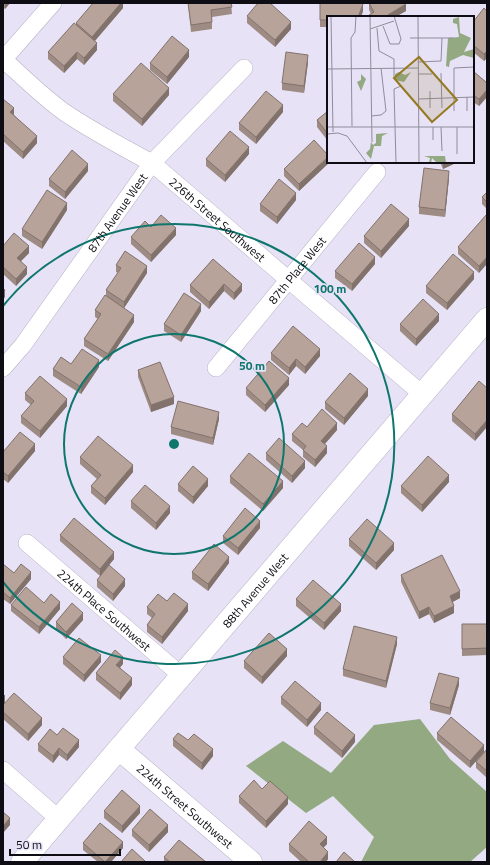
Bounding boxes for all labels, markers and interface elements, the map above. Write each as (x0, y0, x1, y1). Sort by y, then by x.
inset map (327, 16, 474, 163)
street label: 87th Avenue West (82, 168, 152, 256)
street label: 226th Street Southwest (165, 172, 271, 267)
street label: 87th Place West (263, 231, 331, 308)
text: 100 m (314, 279, 346, 298)
text: 50 m (239, 356, 265, 375)
centre of rings (167, 437, 181, 451)
street label: 88th Avenue West (217, 548, 293, 632)
street label: 224th Place Southwest (53, 564, 156, 656)
street label: 224th Street Southwest (133, 759, 238, 853)
scale bar (10, 831, 120, 857)
text: 50 m (16, 835, 42, 854)

